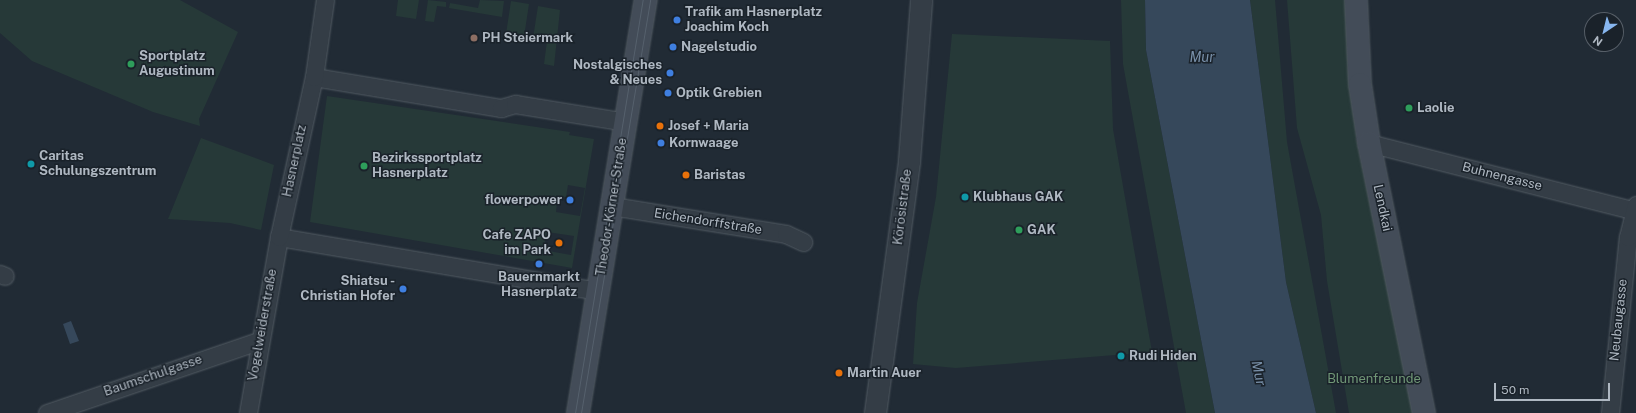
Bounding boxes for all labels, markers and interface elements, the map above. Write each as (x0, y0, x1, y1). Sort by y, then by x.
place label: Trafik am Hasnerplatz Joachim Koch (685, 5, 822, 36)
north arrow (1584, 12, 1624, 52)
marker: Trafik am Hasnerplatz Joachim Koch (672, 15, 682, 25)
place label: PH Steiermark (482, 30, 573, 46)
marker: PH Steiermark (469, 33, 479, 43)
text: N (1591, 34, 1605, 48)
place label: Nagelstudio (681, 39, 757, 55)
marker: Nagelstudio (668, 42, 678, 52)
place label: Sportplatz Augustinum (139, 49, 215, 80)
water label: Mur (1189, 49, 1215, 65)
place label: Nostalgisches & Neues (573, 58, 662, 89)
marker: Sportplatz Augustinum (126, 59, 136, 69)
marker: Nostalgisches & Neues (665, 68, 675, 78)
place label: Optik Grebien (676, 85, 762, 101)
marker: Optik Grebien (663, 88, 673, 98)
place label: Laolie (1417, 100, 1454, 116)
marker: Laolie (1404, 103, 1414, 113)
place label: Josef + Maria (668, 118, 749, 134)
marker: Josef + Maria (655, 121, 665, 131)
street label: Hasnerplatz (280, 123, 310, 199)
place label: Kornwaage (669, 135, 738, 151)
street label: Theodor-Körner-Straße (593, 137, 631, 277)
marker: Kornwaage (656, 138, 666, 148)
place label: Caritas Schulungszentrum (39, 149, 156, 180)
place label: Bezirkssportplatz Hasnerplatz (372, 151, 482, 182)
marker: Caritas Schulungszentrum (26, 159, 36, 169)
street label: Buhnengasse (1460, 160, 1544, 194)
marker: Bezirkssportplatz Hasnerplatz (359, 161, 369, 171)
place label: Baristas (694, 167, 745, 183)
street label: Körösistraße (891, 168, 915, 246)
marker: Baristas (681, 170, 691, 180)
street label: Lendkai (1369, 183, 1395, 233)
place label: Klubhaus GAK (973, 189, 1063, 205)
place label: flowerpower (485, 192, 562, 208)
marker: Klubhaus GAK (960, 192, 970, 202)
marker: flowerpower (565, 195, 575, 205)
street label: Eichendorffstraße (653, 206, 763, 238)
place label: GAK (1027, 222, 1056, 238)
marker: GAK (1014, 225, 1024, 235)
place label: Cafe ZAPO im Park (482, 228, 551, 259)
marker: Cafe ZAPO im Park (554, 238, 564, 248)
marker: Bauernmarkt Hasnerplatz (534, 259, 544, 269)
street label: Vogelweiderstraße (245, 268, 281, 382)
place label: Bauernmarkt Hasnerplatz (498, 270, 580, 301)
place label: Shiatsu - Christian Hofer (300, 274, 395, 305)
street label: Neubaugasse (1607, 278, 1631, 362)
marker: Shiatsu - Christian Hofer (398, 284, 408, 294)
place label: Rudi Hiden (1129, 348, 1197, 364)
marker: Rudi Hiden (1116, 351, 1126, 361)
street label: Baumschulgasse (102, 352, 204, 400)
water label: Mur (1248, 359, 1270, 387)
place label: Martin Auer (847, 365, 921, 381)
marker: Martin Auer (834, 368, 844, 378)
park label: Blumenfreunde (1327, 371, 1421, 387)
scale bar (1496, 375, 1612, 401)
text: 50 m (1501, 383, 1529, 397)

